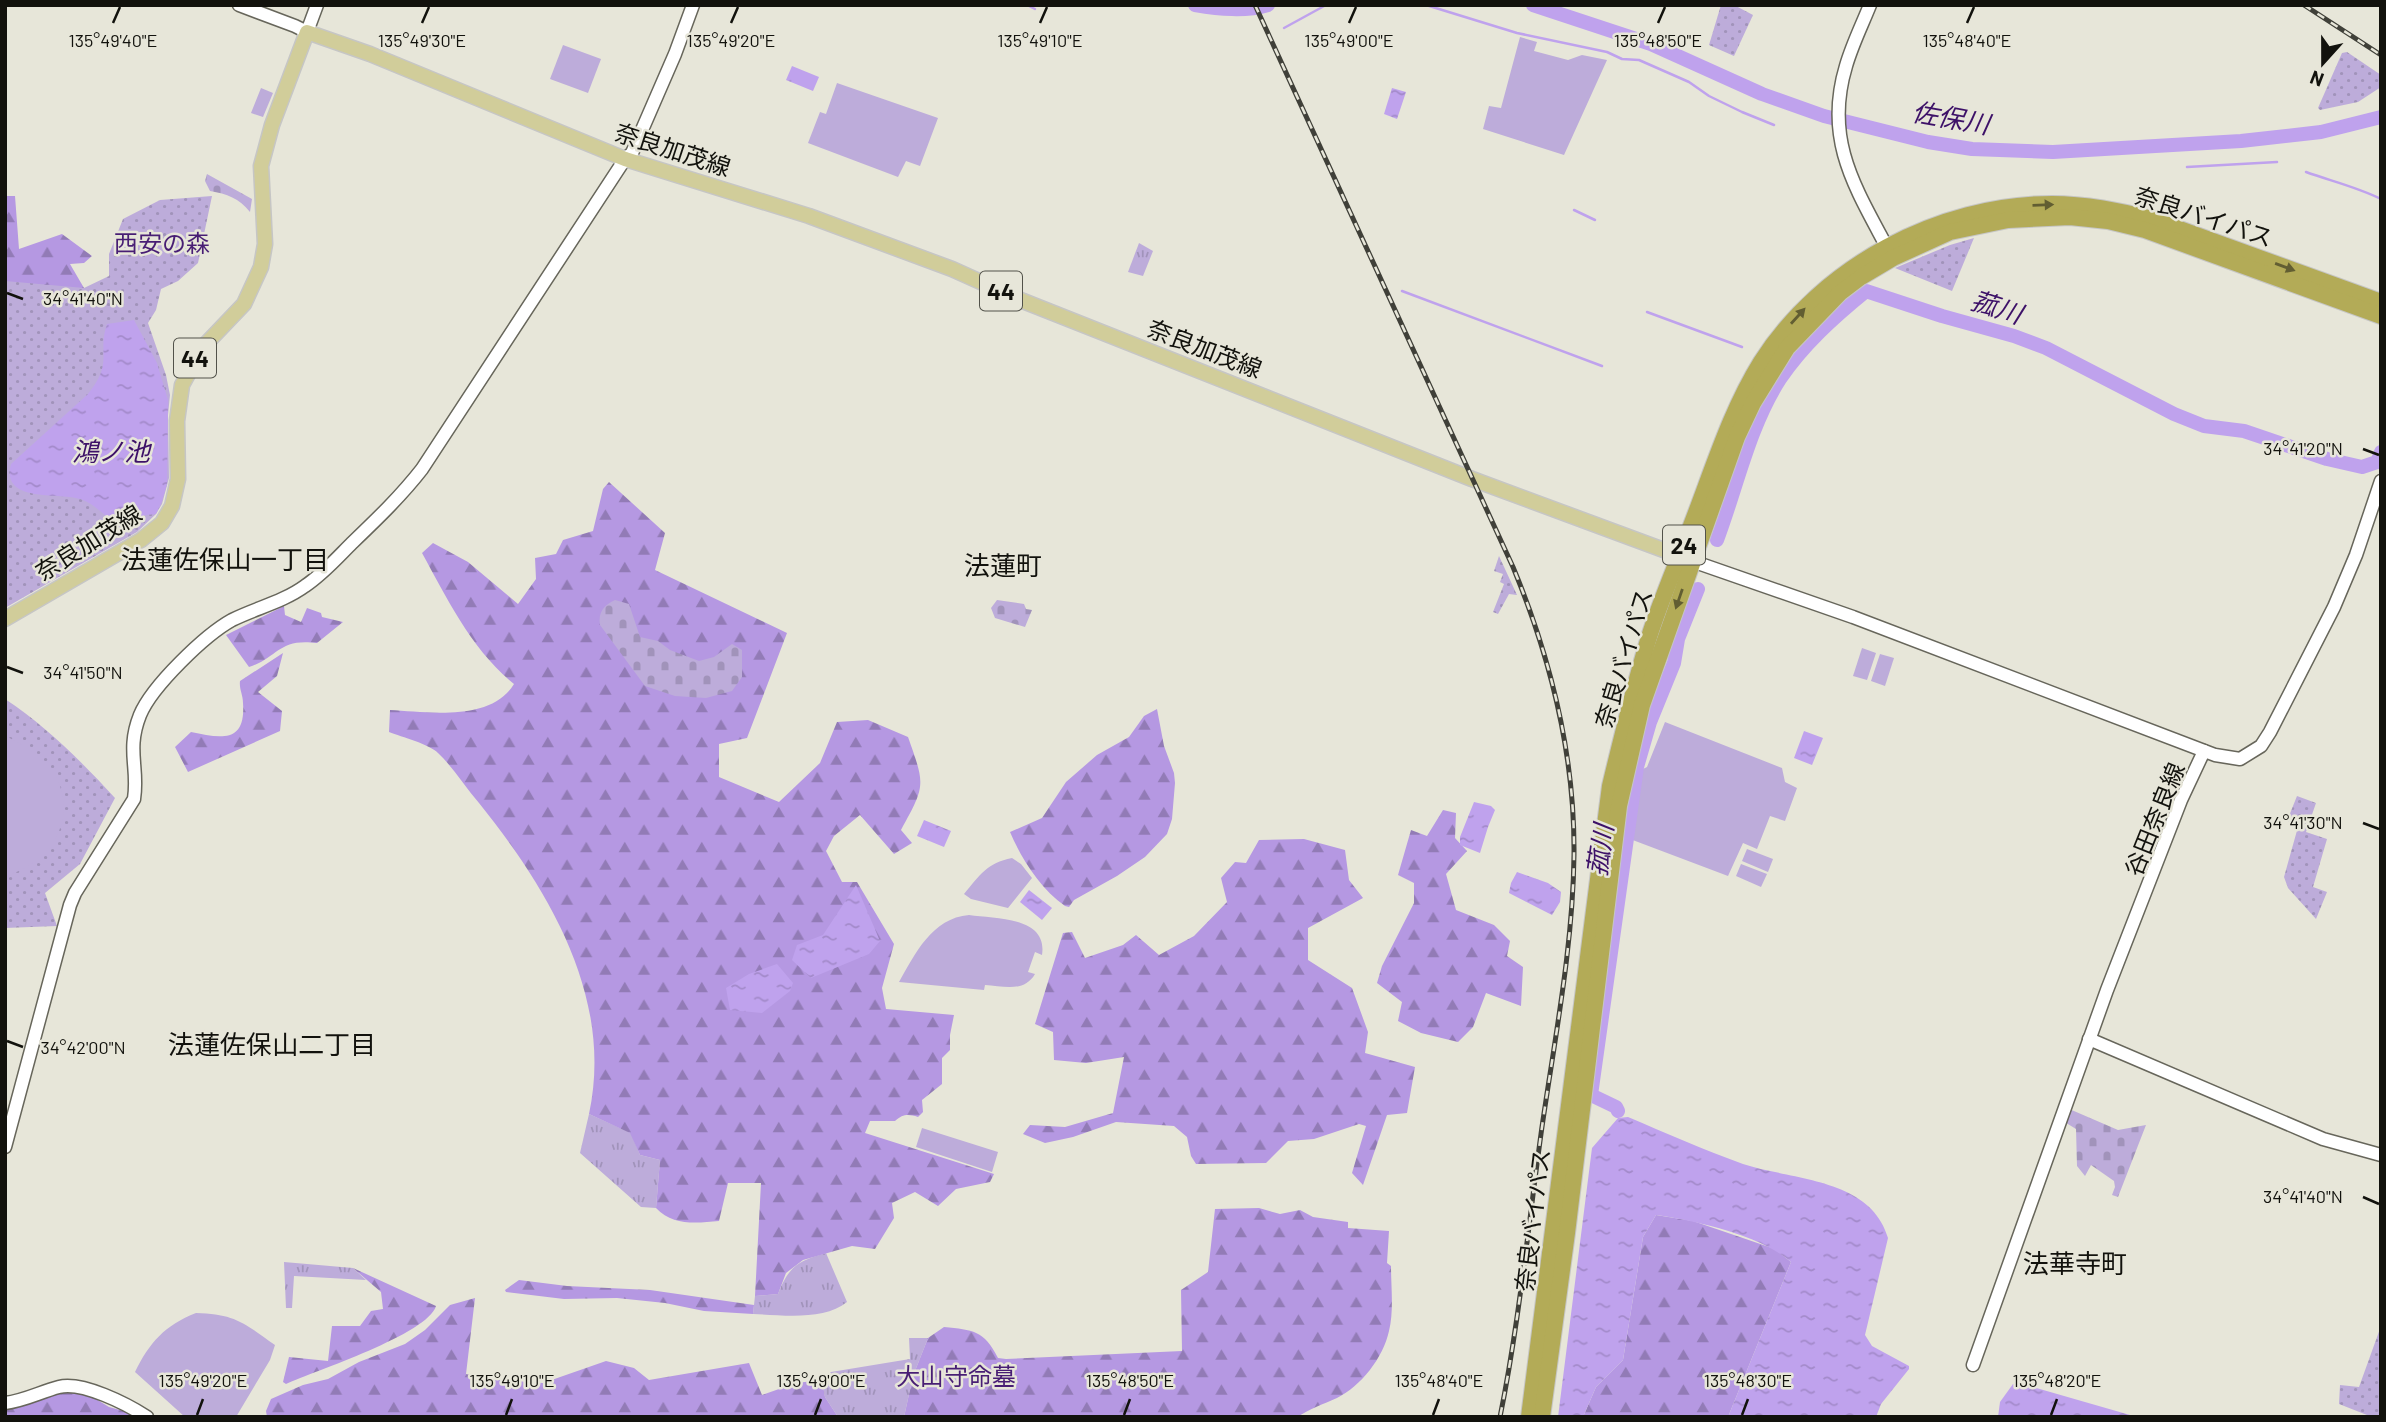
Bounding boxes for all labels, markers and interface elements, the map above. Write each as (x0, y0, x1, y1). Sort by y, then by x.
north arrow (2288, 28, 2358, 98)
text: 135°49'40"E (69, 29, 157, 51)
text: 135°49'30"E (378, 29, 466, 51)
text: 135°49'20"E (687, 29, 775, 51)
text: 135°49'10"E (997, 29, 1083, 51)
text: 135°49'00"E (1304, 29, 1394, 51)
text: 135°48'50"E (1614, 29, 1702, 51)
text: 135°48'40"E (1923, 29, 2011, 51)
text: N (2307, 66, 2327, 92)
water label: 佐保川 (1910, 95, 1995, 140)
street label: 奈良加茂線 (611, 117, 735, 181)
street label: 奈良バイパス (2131, 180, 2277, 252)
one-way arrow (2032, 199, 2054, 210)
park label: 西安の森 (114, 228, 210, 257)
one-way arrow (2275, 262, 2296, 273)
road number: 44 (980, 272, 1022, 310)
water label: 菰川 (1967, 283, 2029, 330)
text: 34°41'40"N (43, 287, 123, 309)
one-way arrow (1790, 307, 1806, 325)
street label: 奈良加茂線 (1144, 313, 1266, 383)
road number: 44 (174, 338, 216, 378)
water label: 鴻ノ池 (72, 435, 153, 466)
text: 34°41'20"N (2263, 437, 2343, 459)
street label: 奈良加茂線 (29, 498, 147, 586)
road number: 24 (1663, 526, 1705, 565)
district label: 法蓮佐保山一丁目 (121, 543, 329, 574)
district label: 法蓮町 (964, 549, 1042, 580)
street label: 奈良バイパス (1588, 585, 1658, 731)
one-way arrow (1673, 589, 1684, 610)
text: 34°41'50"N (43, 661, 123, 683)
street label: 谷田奈良線 (2118, 758, 2190, 880)
text: 34°41'30"N (2263, 811, 2343, 833)
water label: 菰川 (1580, 819, 1618, 878)
district label: 法蓮佐保山二丁目 (168, 1028, 376, 1059)
text: 34°42'00"N (40, 1036, 126, 1058)
street label: 奈良バイパス (1509, 1147, 1555, 1293)
text: 34°41'40"N (2263, 1185, 2343, 1207)
district label: 法華寺町 (2023, 1247, 2127, 1278)
park label: 大山守命墓 (896, 1361, 1016, 1390)
text: 135°49'20"E (159, 1369, 247, 1391)
text: 135°49'10"E (469, 1369, 555, 1391)
text: 135°49'00"E (776, 1369, 866, 1391)
text: 135°48'50"E (1086, 1369, 1174, 1391)
text: 135°48'40"E (1395, 1369, 1483, 1391)
text: 135°48'30"E (1704, 1369, 1792, 1391)
text: 135°48'20"E (2013, 1369, 2101, 1391)

